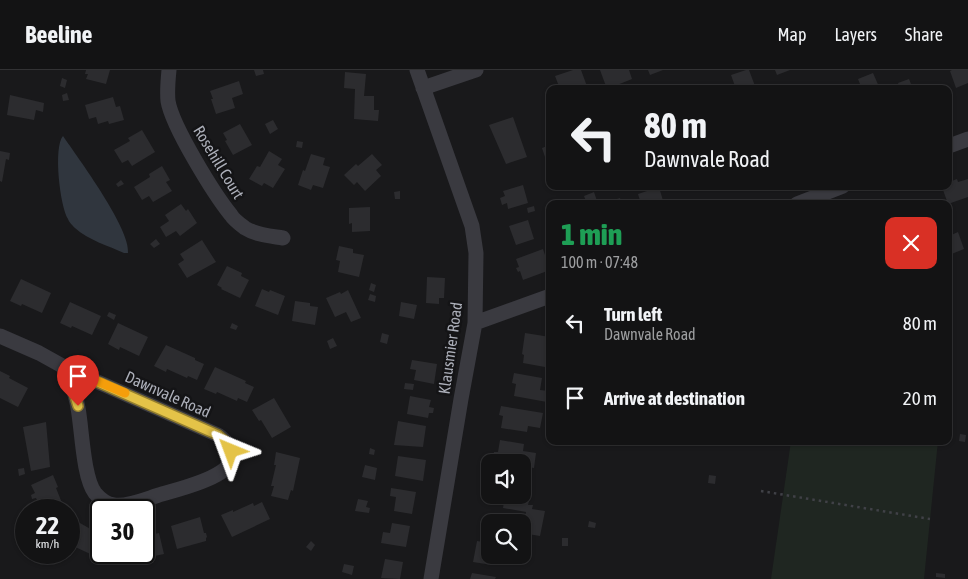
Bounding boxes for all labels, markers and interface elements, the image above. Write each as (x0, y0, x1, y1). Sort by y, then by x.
text: Beeline (25, 21, 92, 48)
text: Map (777, 24, 806, 45)
text: Layers (834, 24, 877, 45)
text: Share (905, 24, 943, 45)
icon: left (561, 105, 626, 170)
text: 80 m (644, 105, 707, 145)
street label: Rosehill Court (190, 122, 248, 202)
text: Dawnvale Road (644, 146, 770, 172)
text: 1 min (561, 217, 622, 251)
button: close (885, 217, 937, 269)
text: 100 m · 07:48 (561, 253, 638, 271)
street label: Klausmier Road (435, 301, 465, 395)
text: Turn left (604, 303, 662, 325)
icon: left (561, 309, 589, 337)
text: 80 m (903, 312, 937, 334)
text: Dawnvale Road (604, 325, 696, 343)
pin (57, 355, 99, 406)
icon: arrive (64, 362, 92, 390)
street label: Dawnvale Road (122, 367, 214, 421)
icon: arrive (561, 384, 589, 412)
text: Arrive at destination (604, 387, 745, 409)
text: 20 m (903, 387, 937, 409)
position arrow (204, 424, 256, 476)
map controls (481, 454, 531, 564)
button: sound (481, 454, 531, 504)
speed limit sign: 30 (90, 499, 155, 564)
text: 22 (36, 511, 59, 539)
button: search (481, 514, 531, 564)
text: km/h (36, 537, 59, 551)

